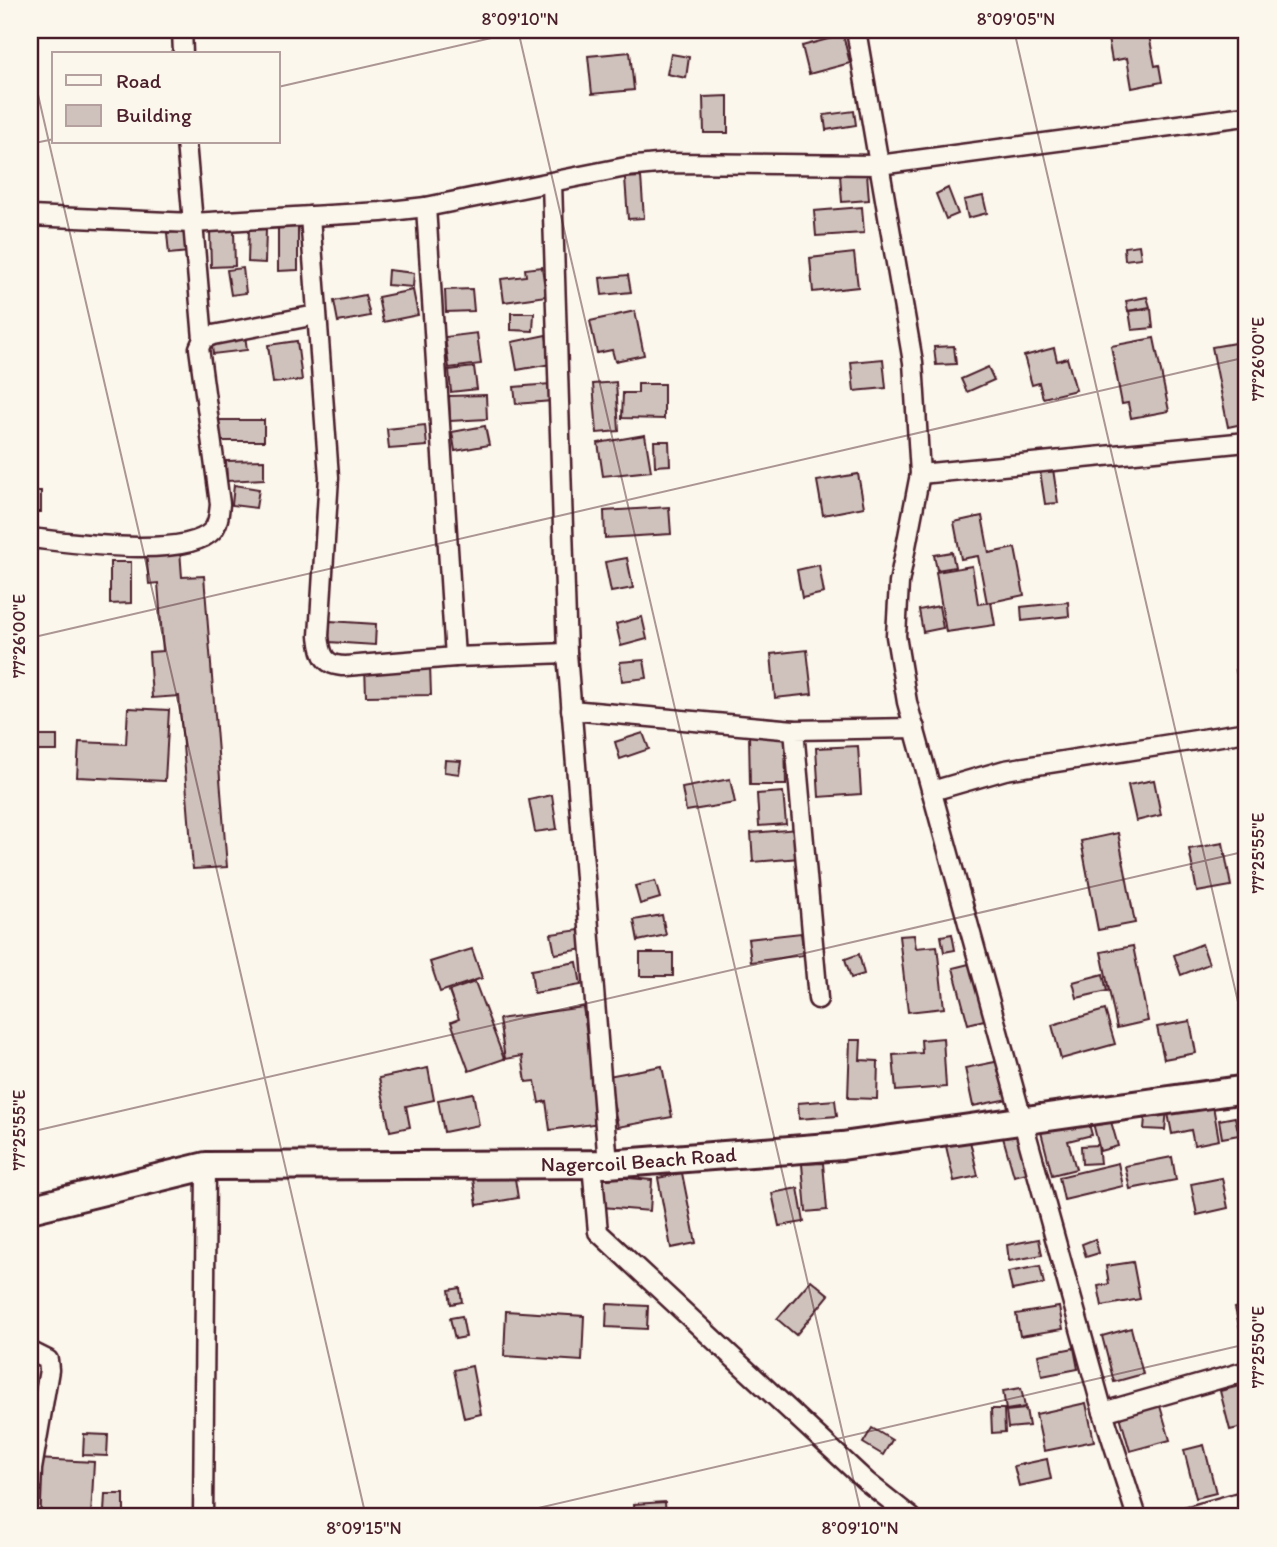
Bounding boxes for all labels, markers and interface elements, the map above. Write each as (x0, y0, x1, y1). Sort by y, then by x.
text: 8°09'10"N (481, 8, 559, 30)
text: 8°09'05"N (977, 8, 1055, 30)
legend (52, 52, 280, 144)
text: Road (116, 68, 162, 93)
text: Building (116, 102, 192, 127)
text: 77°26'00"E (1247, 317, 1269, 401)
text: 77°26'00"E (8, 594, 30, 678)
text: 77°25'55"E (1247, 813, 1269, 893)
text: 77°25'55"E (8, 1090, 30, 1170)
street label: Nagercoil Beach Road (541, 1141, 738, 1176)
text: 77°25'50"E (1247, 1306, 1269, 1388)
text: 8°09'15"N (326, 1517, 402, 1539)
text: 8°09'10"N (821, 1517, 899, 1539)

